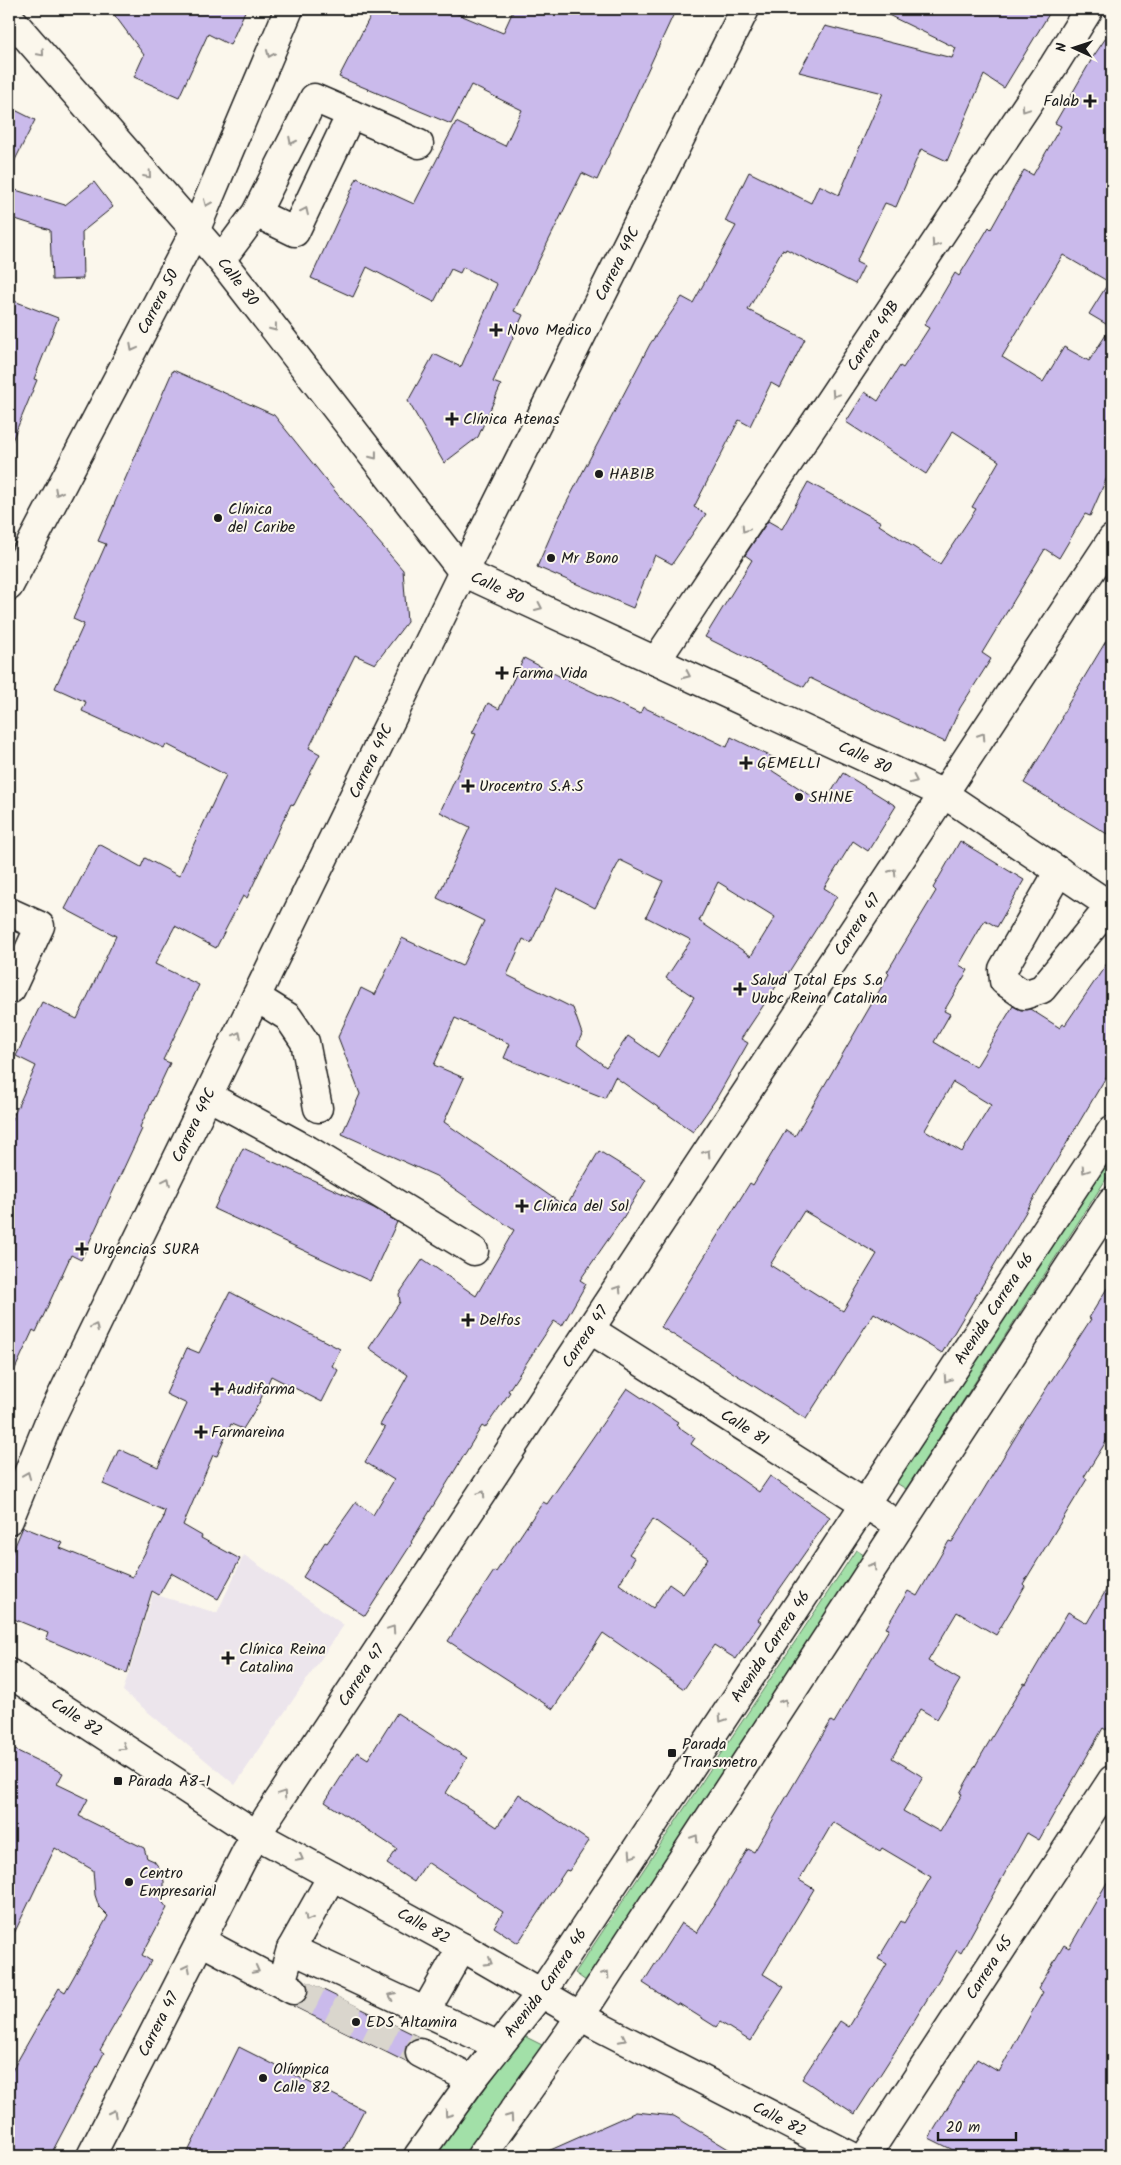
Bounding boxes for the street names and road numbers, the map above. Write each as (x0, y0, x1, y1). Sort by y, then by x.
street label: Carrera 49C (588, 222, 647, 305)
street label: Calle 80 (211, 252, 265, 312)
street label: Carrera 50 (130, 265, 185, 339)
street label: Carrera 49B (840, 295, 906, 376)
street label: Calle 80 (466, 565, 528, 611)
street label: Carrera 49C (342, 719, 400, 803)
street label: Calle 80 (834, 734, 896, 781)
street label: Carrera 47 (827, 888, 887, 961)
street label: Carrera 49C (165, 1084, 222, 1167)
street label: Avenida Carrera 46 (948, 1248, 1040, 1370)
street label: Carrera 47 (555, 1300, 615, 1373)
street label: Calle 81 (716, 1403, 774, 1452)
street label: Avenida Carrera 46 (724, 1585, 817, 1707)
street label: Carrera 47 (331, 1639, 391, 1712)
street label: Calle 82 (46, 1691, 108, 1743)
street label: Calle 82 (392, 1901, 455, 1951)
street label: Avenida Carrera 46 (498, 1923, 593, 2043)
street label: Carrera 45 (959, 1930, 1020, 2005)
street label: Carrera 47 (131, 1987, 186, 2061)
street label: Calle 82 (748, 2095, 811, 2143)

